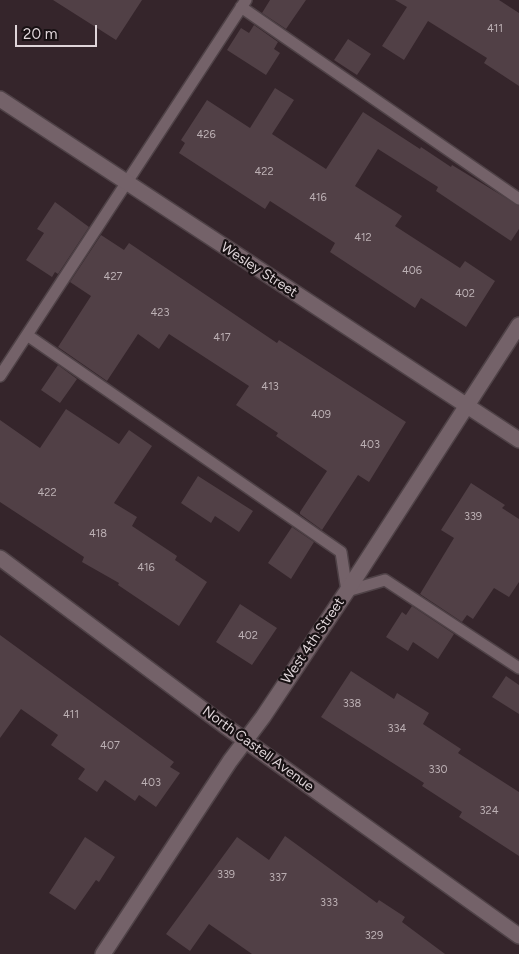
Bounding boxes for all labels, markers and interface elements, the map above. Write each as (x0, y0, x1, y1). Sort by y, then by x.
scale bar (18, 15, 100, 47)
house number: 411 (487, 22, 503, 36)
text: 20 m (23, 25, 57, 43)
house number: 426 (196, 128, 216, 142)
house number: 422 (254, 165, 274, 179)
house number: 416 (309, 191, 327, 205)
house number: 412 (354, 231, 372, 245)
street label: Wesley Street (218, 239, 300, 301)
house number: 406 (402, 264, 422, 278)
house number: 427 (104, 270, 122, 284)
house number: 402 (455, 287, 475, 301)
house number: 423 (151, 306, 169, 320)
house number: 417 (213, 331, 231, 345)
house number: 413 (261, 380, 279, 394)
house number: 409 (311, 408, 331, 422)
house number: 403 (360, 438, 380, 452)
house number: 422 (37, 486, 57, 500)
house number: 339 (464, 510, 482, 524)
house number: 418 (89, 527, 107, 541)
house number: 416 (137, 561, 155, 575)
street label: West 4th Street (278, 595, 348, 687)
house number: 402 (238, 629, 258, 643)
house number: 338 (343, 697, 361, 711)
street label: North Castell Avenue (199, 703, 317, 795)
house number: 411 (63, 708, 79, 722)
house number: 334 (388, 722, 406, 736)
house number: 407 (100, 739, 120, 753)
house number: 330 (428, 763, 448, 777)
house number: 403 (141, 776, 161, 790)
house number: 324 (480, 804, 498, 818)
house number: 339 (217, 868, 235, 882)
house number: 337 (269, 871, 287, 885)
house number: 333 (320, 896, 338, 910)
house number: 329 (365, 929, 383, 943)

